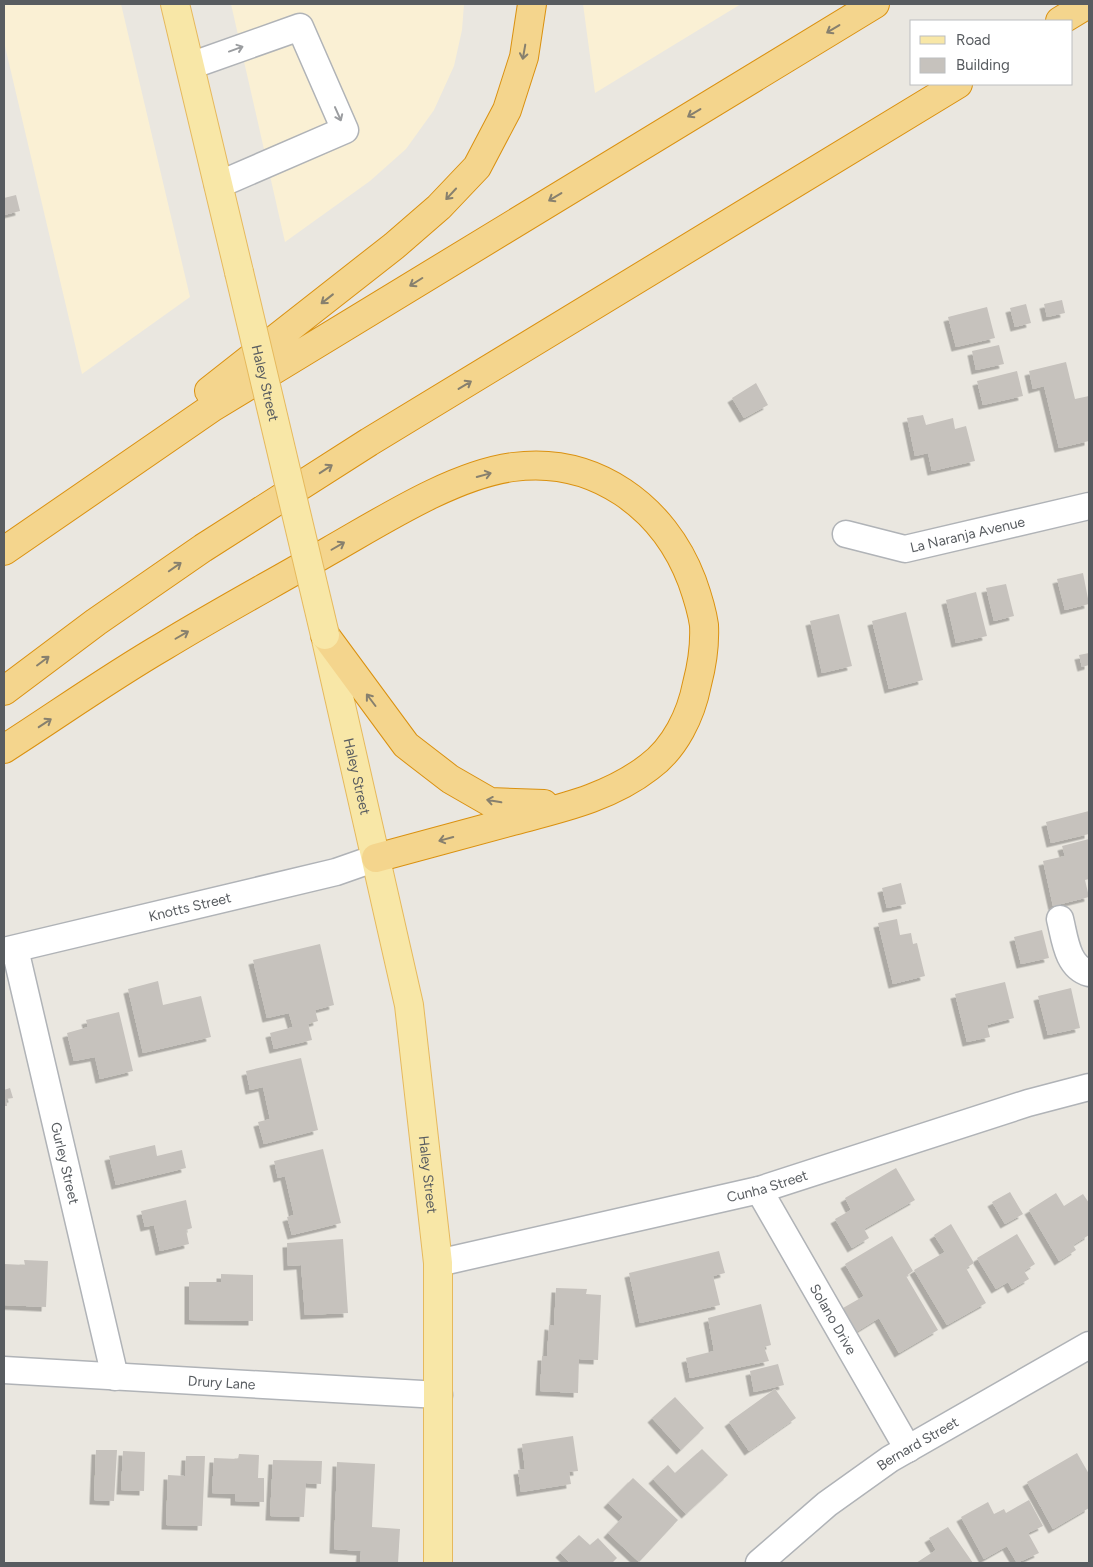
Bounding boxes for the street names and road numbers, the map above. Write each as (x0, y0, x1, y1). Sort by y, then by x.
street label: Haley Street (247, 343, 282, 423)
street label: La Naranja Avenue (908, 513, 1027, 557)
street label: Haley Street (340, 736, 374, 817)
street label: Knotts Street (147, 889, 233, 925)
street label: Gurley Street (47, 1121, 82, 1206)
street label: Haley Street (415, 1135, 440, 1214)
street label: Cunha Street (725, 1167, 810, 1206)
street label: Solano Drive (806, 1281, 860, 1358)
street label: Drury Lane (187, 1373, 256, 1393)
street label: Bernard Street (874, 1414, 962, 1475)

